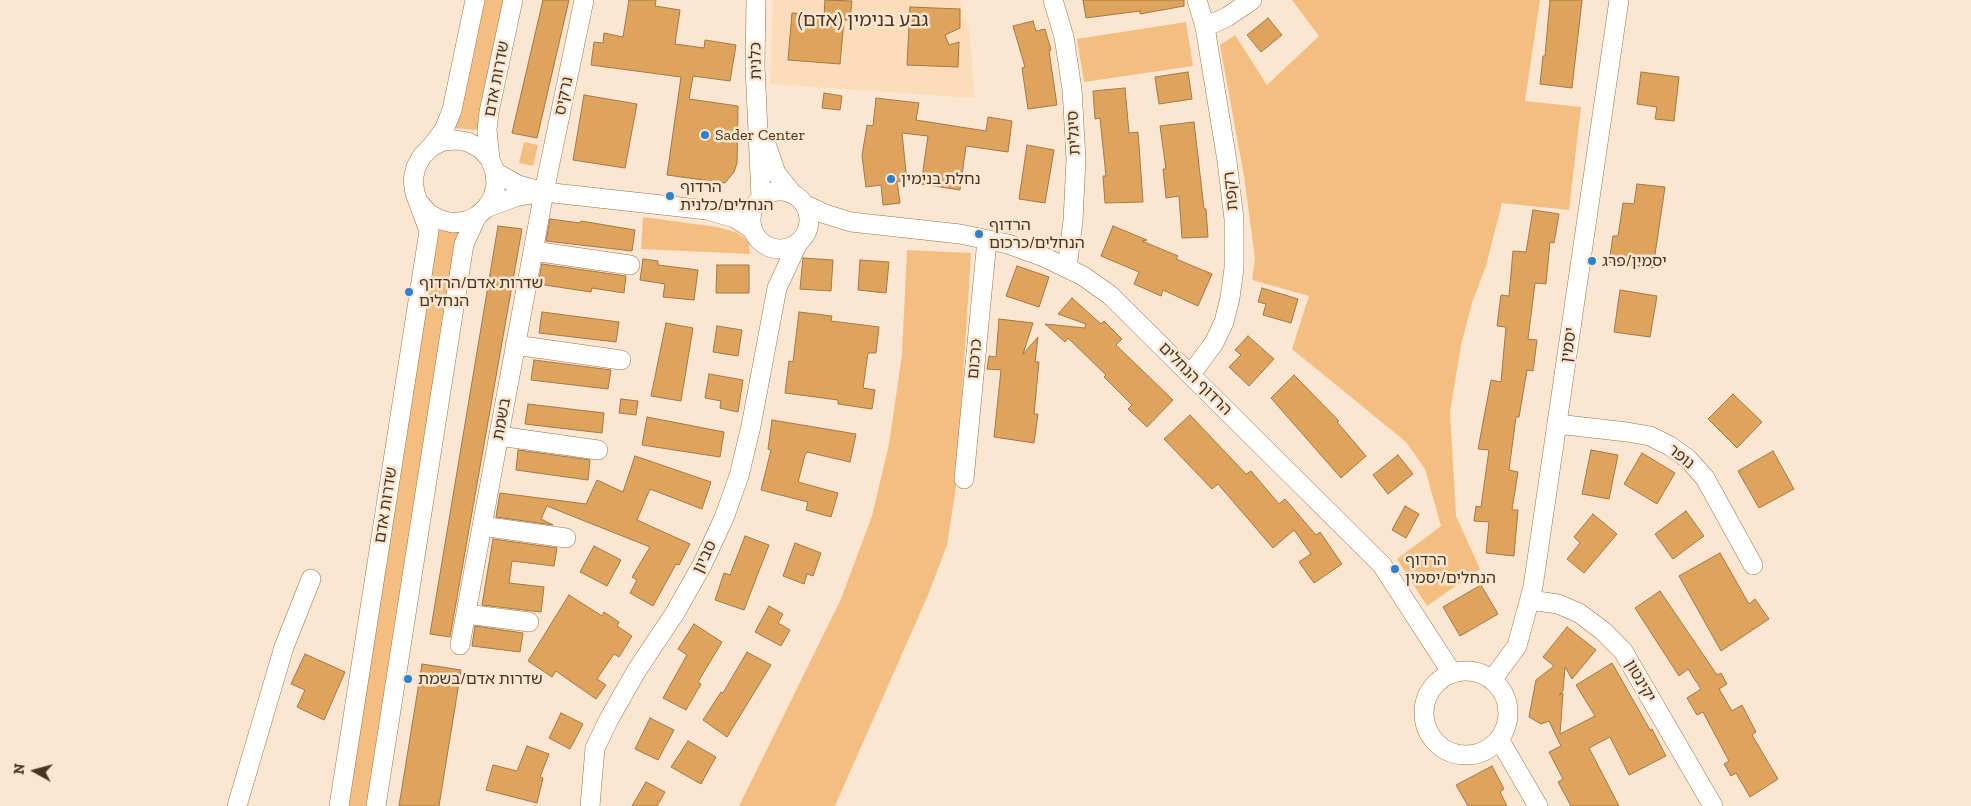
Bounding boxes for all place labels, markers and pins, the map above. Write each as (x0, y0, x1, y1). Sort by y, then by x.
place label: Sader Center (715, 125, 805, 145)
marker: Sader Center (699, 129, 711, 141)
place label: נחלת בנימין (901, 169, 981, 189)
marker: נחלת בנימין (885, 173, 897, 185)
place label: הרדוף הנחלים/כלנית (680, 177, 773, 215)
marker: הרדוף הנחלים/כלנית (664, 190, 676, 202)
place label: הרדוף הנחלים/כרכום (989, 215, 1085, 253)
marker: הרדוף הנחלים/כרכום (973, 228, 985, 240)
place label: יסמין/פרג (1602, 251, 1667, 271)
marker: יסמין/פרג (1586, 255, 1598, 267)
place label: שדרות אדם/הרדוף הנחלים (419, 273, 543, 311)
marker: שדרות אדם/הרדוף הנחלים (403, 286, 415, 298)
place label: הרדוף הנחלים/יסמין (1405, 550, 1496, 588)
marker: הרדוף הנחלים/יסמין (1389, 563, 1401, 575)
place label: שדרות אדם/בשמת (418, 669, 543, 689)
marker: שדרות אדם/בשמת (402, 673, 414, 685)

